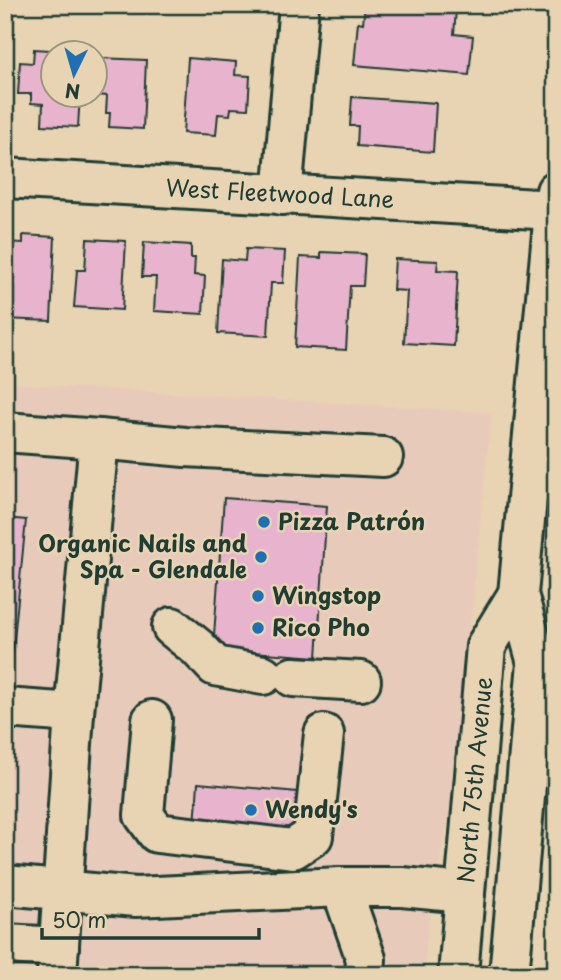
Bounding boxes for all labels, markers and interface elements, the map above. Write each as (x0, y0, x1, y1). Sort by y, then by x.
north arrow (38, 38, 108, 108)
text: N (64, 77, 81, 107)
street label: West Fleetwood Lane (165, 169, 395, 216)
place label: Pizza Patrón (278, 503, 425, 538)
marker: Pizza Patrón (256, 514, 272, 530)
place label: Organic Nails and Spa - Glendale (38, 525, 247, 586)
marker: Organic Nails and Spa - Glendale (253, 549, 269, 565)
place label: Wingstop (272, 577, 381, 612)
marker: Wingstop (250, 588, 266, 604)
place label: Rico Pho (272, 609, 370, 644)
marker: Rico Pho (250, 620, 266, 636)
street label: North 75th Avenue (447, 675, 500, 884)
place label: Wendy's (265, 791, 358, 826)
marker: Wendy's (243, 802, 259, 818)
scale bar (42, 896, 259, 940)
text: 50 m (52, 903, 106, 935)

